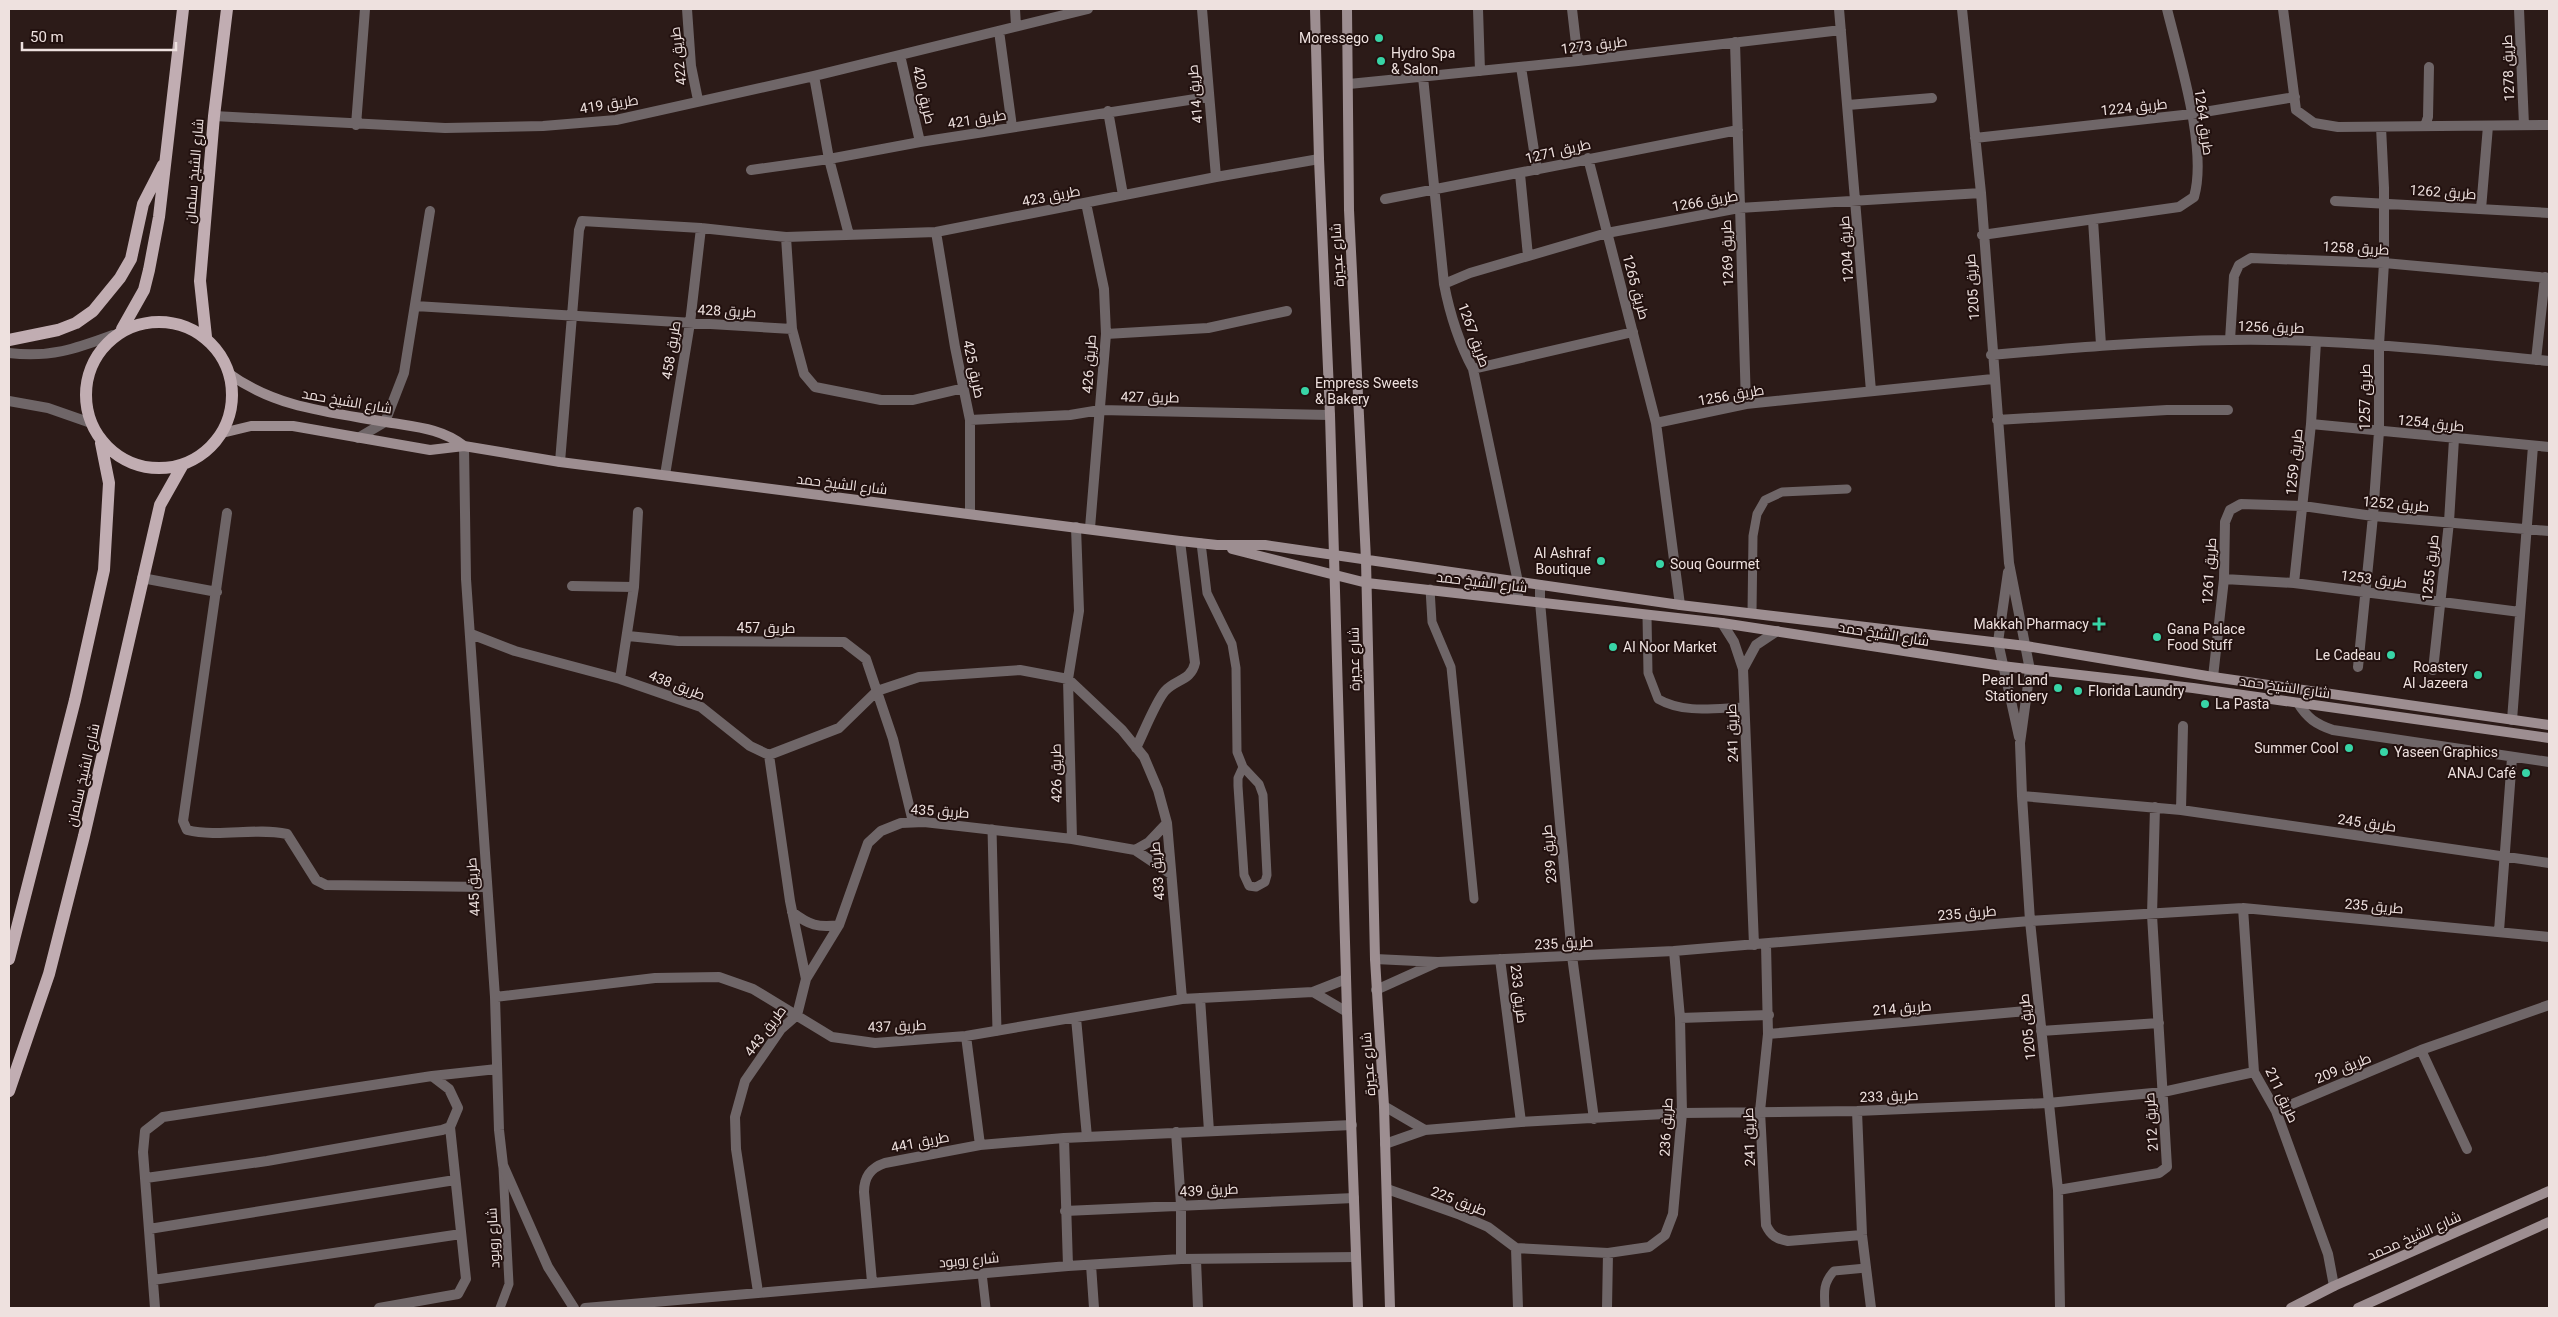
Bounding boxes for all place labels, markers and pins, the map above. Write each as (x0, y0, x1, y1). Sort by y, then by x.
place label: Moressego (1299, 30, 1369, 46)
marker: Moressego (1373, 32, 1385, 44)
place label: Hydro Spa & Salon (1391, 45, 1455, 77)
marker: Hydro Spa & Salon (1375, 55, 1387, 67)
place label: Empress Sweets & Bakery (1315, 375, 1419, 407)
marker: Empress Sweets & Bakery (1299, 385, 1311, 397)
place label: Al Ashraf Boutique (1534, 545, 1591, 577)
marker: Al Ashraf Boutique (1595, 555, 1607, 567)
place label: Souq Gourmet (1670, 556, 1760, 572)
marker: Souq Gourmet (1654, 558, 1666, 570)
place label: Makkah Pharmacy (1973, 616, 2089, 632)
marker: Makkah Pharmacy (2093, 618, 2105, 630)
place label: Gana Palace Food Stuff (2167, 621, 2245, 653)
marker: Gana Palace Food Stuff (2151, 631, 2163, 643)
place label: Al Noor Market (1623, 639, 1717, 655)
marker: Al Noor Market (1607, 641, 1619, 653)
place label: Le Cadeau (2315, 647, 2381, 663)
marker: Le Cadeau (2385, 649, 2397, 661)
place label: Roastery Al Jazeera (2403, 659, 2468, 691)
marker: Roastery Al Jazeera (2472, 669, 2484, 681)
place label: Pearl Land Stationery (1982, 672, 2048, 704)
marker: Pearl Land Stationery (2052, 682, 2064, 694)
place label: Florida Laundry (2088, 683, 2185, 699)
marker: Florida Laundry (2072, 685, 2084, 697)
place label: La Pasta (2215, 696, 2269, 712)
marker: La Pasta (2199, 698, 2211, 710)
place label: Summer Cool (2254, 740, 2339, 756)
marker: Summer Cool (2343, 742, 2355, 754)
place label: Yaseen Graphics (2394, 744, 2498, 760)
marker: Yaseen Graphics (2378, 746, 2390, 758)
place label: ANAJ Café (2448, 765, 2516, 781)
marker: ANAJ Café (2520, 767, 2532, 779)

